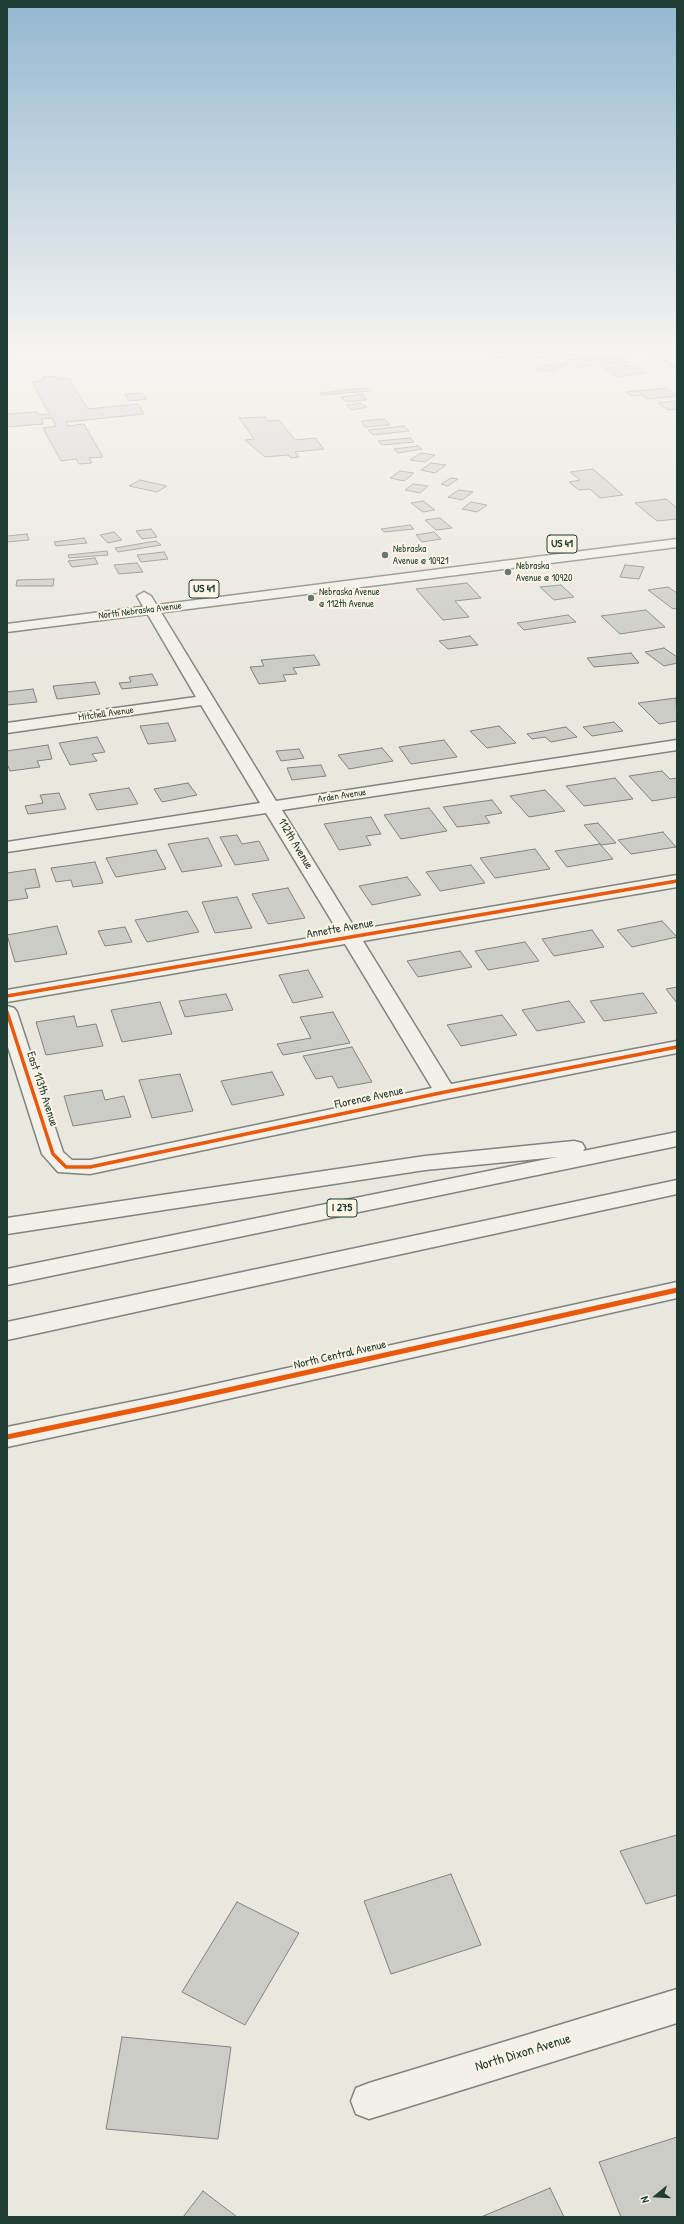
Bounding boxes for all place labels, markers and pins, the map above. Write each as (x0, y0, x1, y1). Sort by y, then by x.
place label: Nebraska Avenue @ 10921 (393, 543, 449, 566)
marker: Nebraska Avenue @ 10921 (380, 550, 390, 560)
place label: Nebraska Avenue @ 10920 (516, 560, 572, 584)
marker: Nebraska Avenue @ 10920 (503, 567, 513, 577)
place label: Nebraska Avenue @ 112th Avenue (319, 586, 380, 610)
marker: Nebraska Avenue @ 112th Avenue (306, 593, 316, 603)

